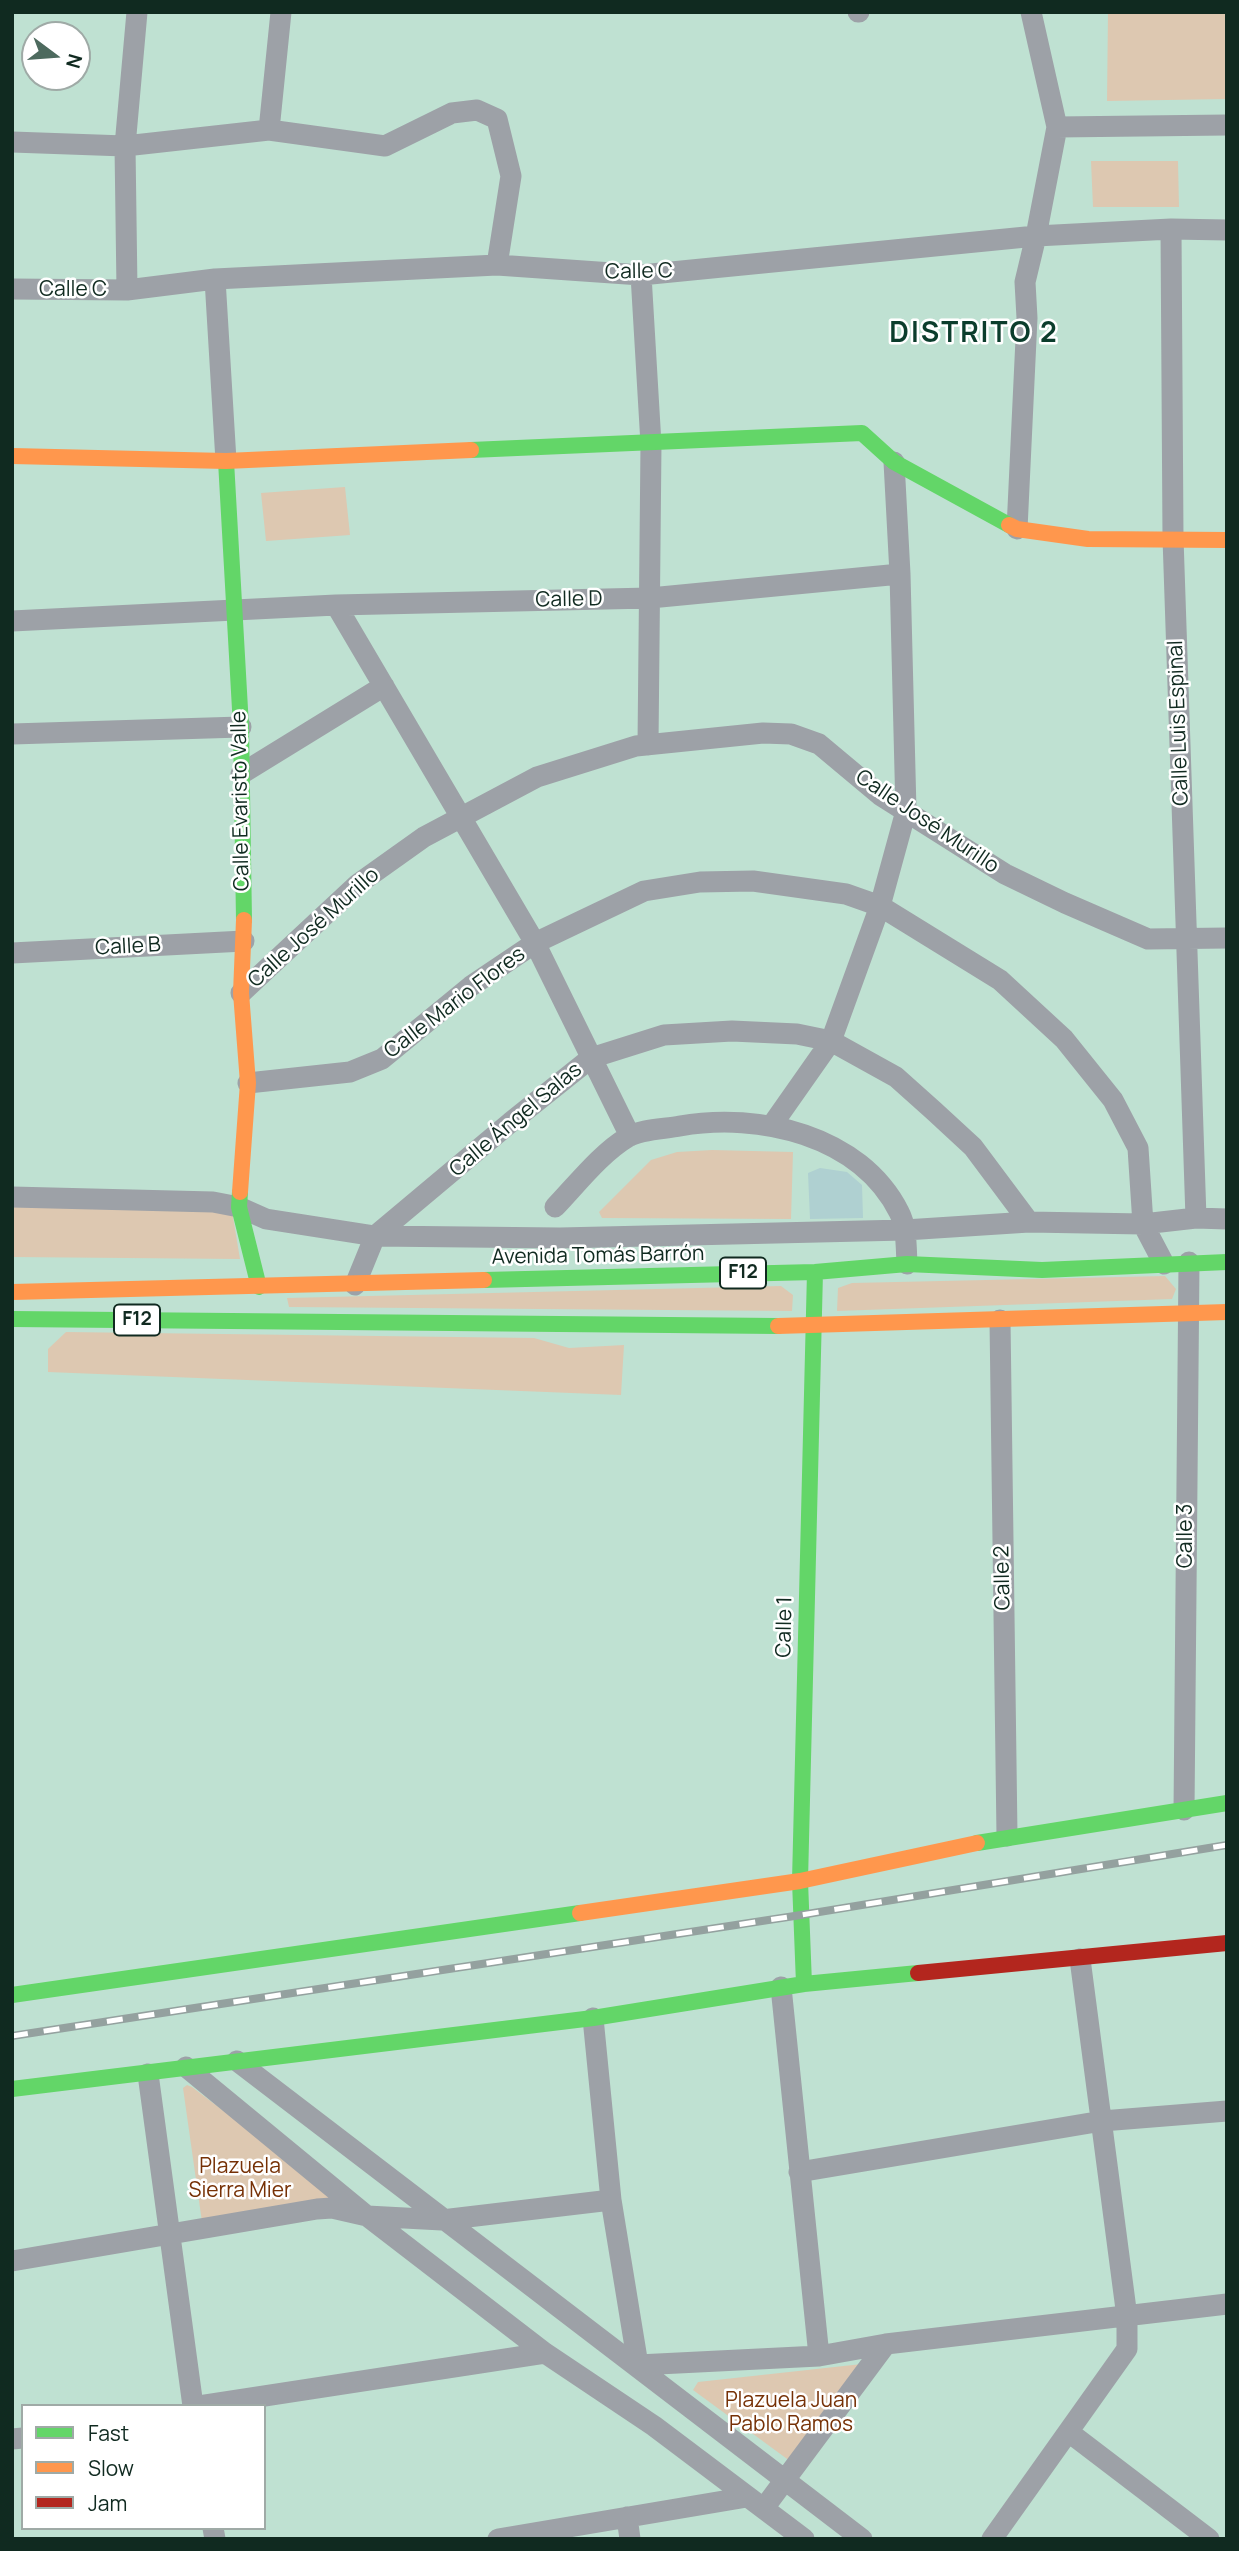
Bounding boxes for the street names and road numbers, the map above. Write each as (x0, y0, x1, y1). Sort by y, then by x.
street label: Calle C (605, 259, 673, 285)
street label: Calle C (39, 277, 107, 303)
street label: Calle D (535, 587, 603, 613)
street label: Calle Luis Espinal (1164, 640, 1194, 806)
street label: Calle Evaristo Valle (227, 711, 255, 891)
street label: Calle José Murillo (851, 765, 1003, 879)
street label: Calle José Murillo (243, 863, 385, 993)
street label: Calle B (94, 933, 162, 961)
street label: Calle Mario Flores (380, 942, 530, 1064)
street label: Calle Ángel Salas (445, 1057, 587, 1183)
street label: Avenida Tomás Barrón (491, 1242, 705, 1270)
road number: F12 (720, 1258, 766, 1288)
road number: F12 (114, 1304, 160, 1336)
street label: Calle 3 (1173, 1504, 1199, 1568)
street label: Calle 2 (990, 1545, 1016, 1611)
street label: Calle 1 (772, 1596, 798, 1658)

